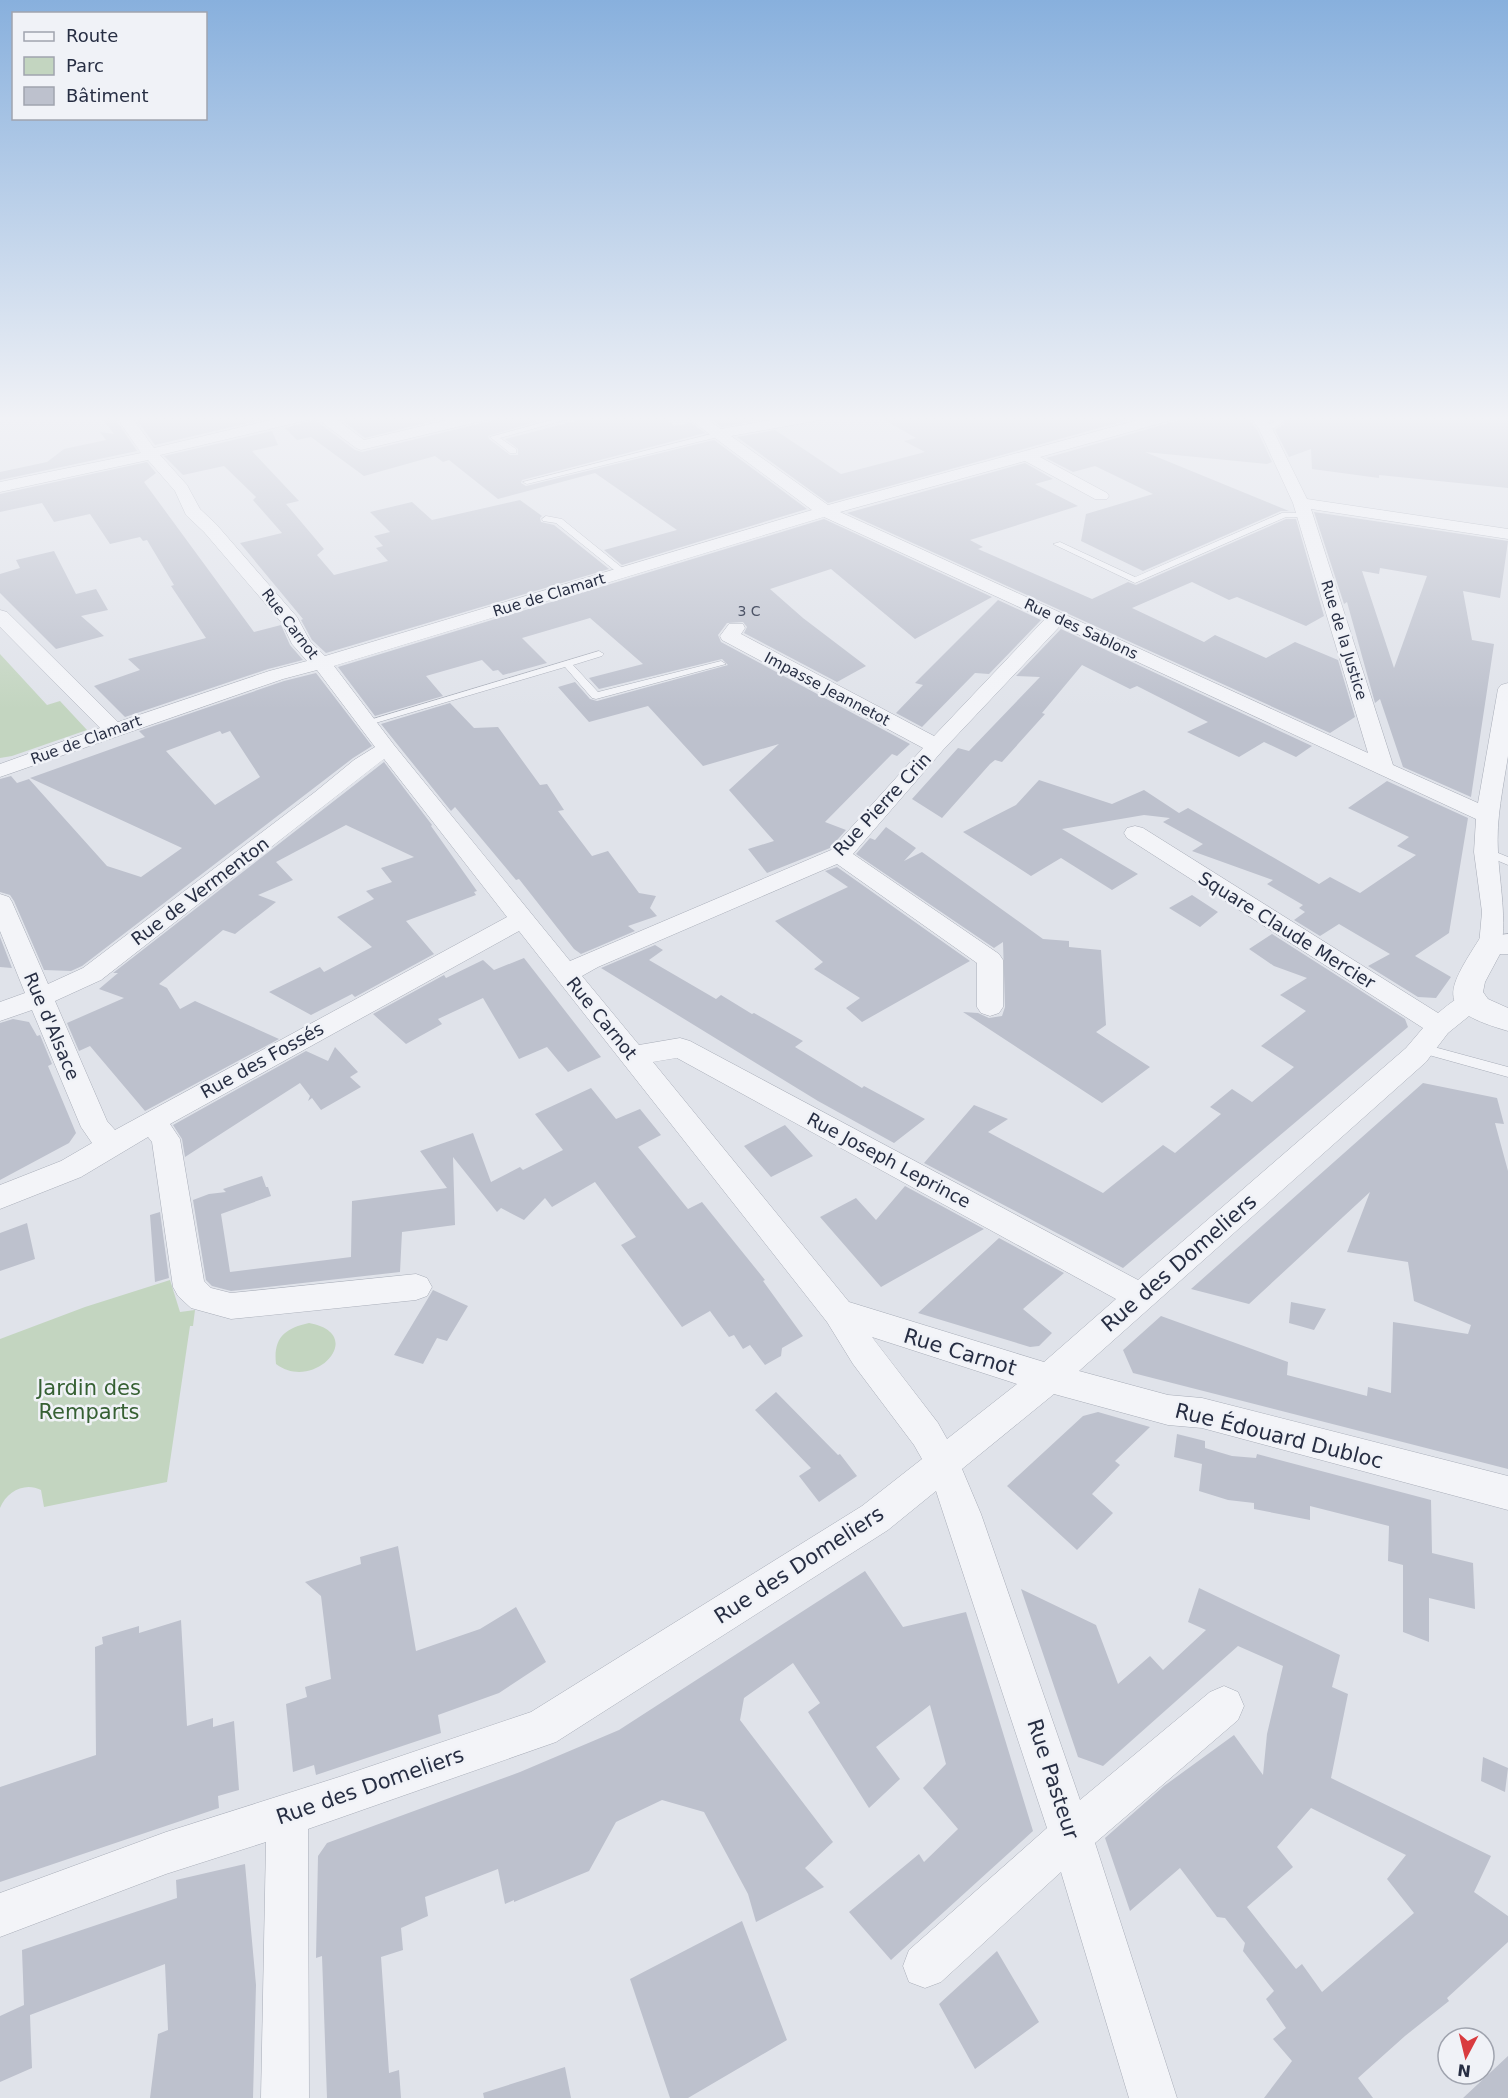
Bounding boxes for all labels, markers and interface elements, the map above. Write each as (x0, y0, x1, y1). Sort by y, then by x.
legend (12, 12, 207, 120)
text: Route (66, 25, 118, 46)
text: Parc (66, 55, 104, 76)
text: Bâtiment (66, 85, 149, 106)
street label: Rue de Clamart (491, 569, 607, 621)
street label: Rue de la Justice (1317, 578, 1371, 702)
street label: Rue Carnot (258, 585, 322, 663)
street label: Rue des Sablons (1021, 595, 1141, 663)
house number: 3 C (737, 603, 761, 619)
street label: Impasse Jeannetot (761, 648, 893, 730)
street label: Rue de Clamart (28, 712, 144, 768)
street label: Rue Pierre Crin (829, 748, 935, 860)
street label: Rue de Vermenton (127, 832, 273, 950)
street label: Square Claude Mercier (1195, 867, 1380, 993)
street label: Rue d'Alsace (20, 969, 84, 1083)
street label: Rue Carnot (562, 973, 642, 1063)
street label: Rue des Fossés (197, 1018, 327, 1102)
street label: Rue Joseph Leprince (804, 1108, 974, 1212)
street label: Rue des Domeliers (1097, 1189, 1261, 1337)
street label: Rue Carnot (901, 1323, 1019, 1381)
park label: Jardin des Remparts (35, 1376, 141, 1424)
street label: Rue Édouard Dubloc (1173, 1398, 1386, 1473)
street label: Rue des Domeliers (710, 1501, 888, 1629)
street label: Rue Pasteur (1022, 1716, 1084, 1843)
street label: Rue des Domeliers (273, 1743, 467, 1829)
north arrow (1436, 2026, 1496, 2086)
text: N (1456, 2060, 1472, 2081)

